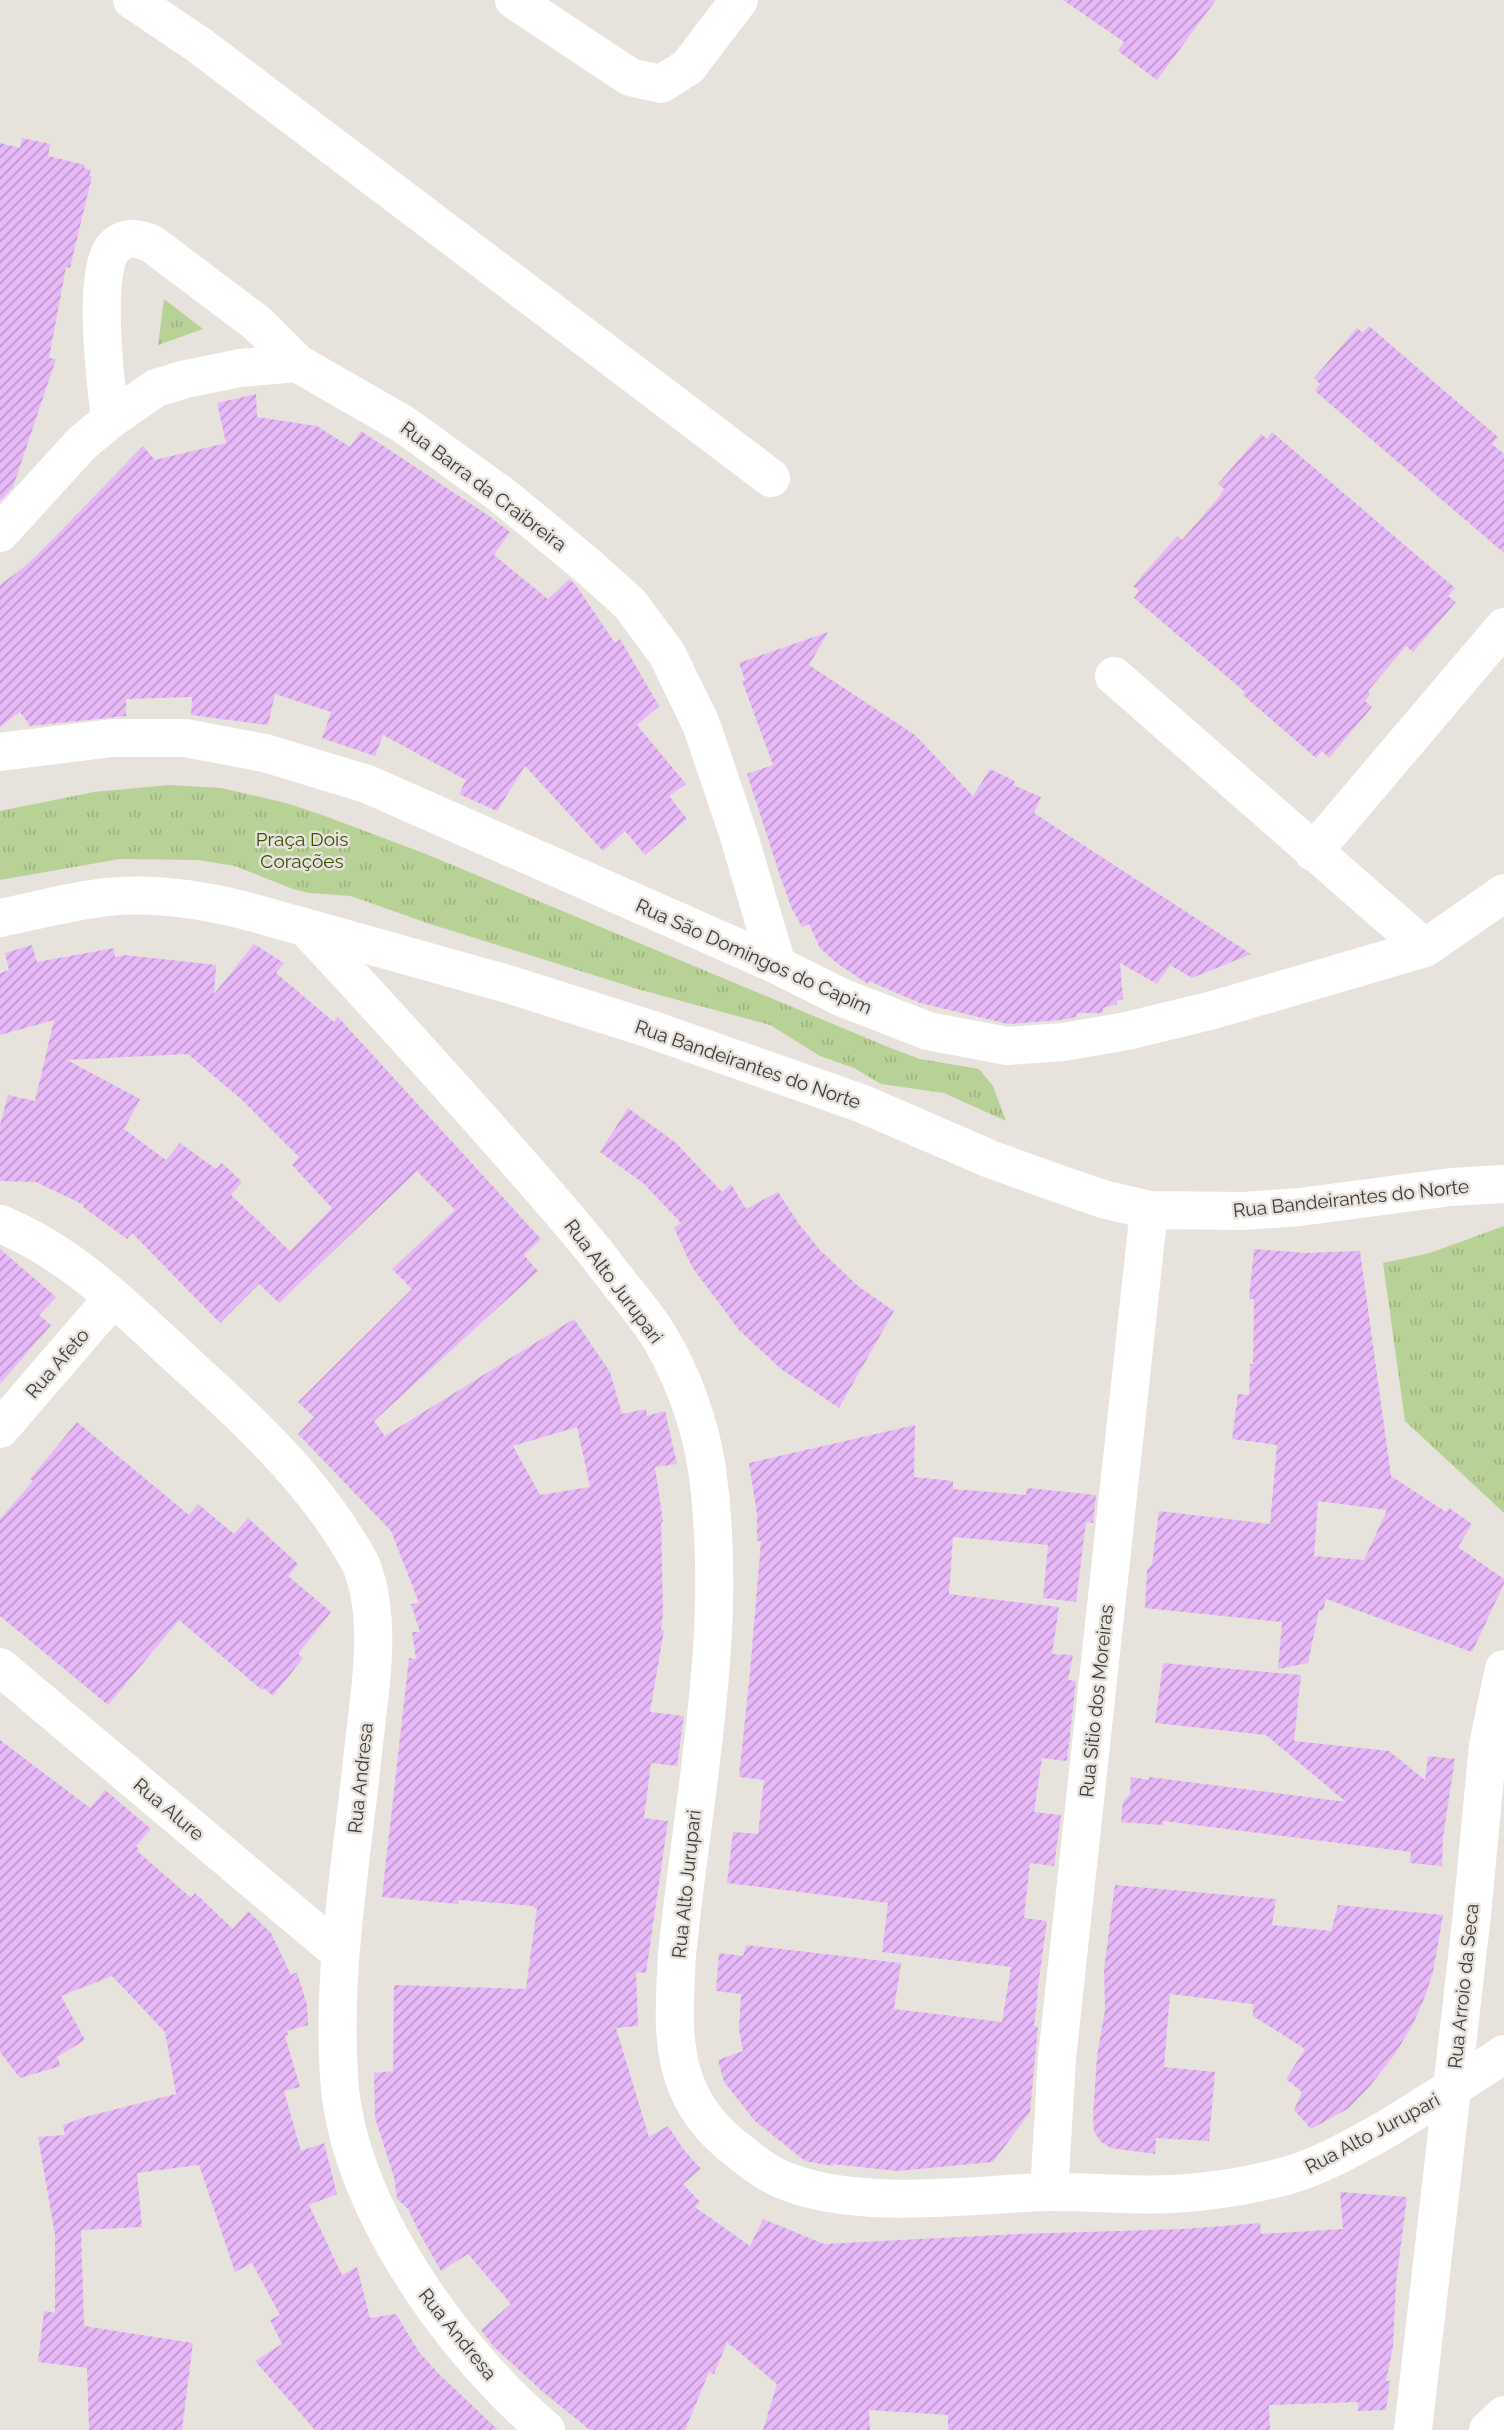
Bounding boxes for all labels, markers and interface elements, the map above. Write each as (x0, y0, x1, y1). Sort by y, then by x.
street label: Rua Barra da Craibreira (397, 416, 571, 556)
park label: Praça Dois Corações (256, 828, 348, 872)
street label: Rua São Domingos do Capim (633, 894, 875, 1018)
street label: Rua Bandeirantes do Norte (632, 1015, 864, 1113)
street label: Rua Bandeirantes do Norte (1232, 1175, 1470, 1221)
street label: Rua Alto Jurupari (560, 1215, 668, 1347)
street label: Rua Afeto (21, 1324, 93, 1402)
street label: Rua Sítio dos Moreiras (1075, 1603, 1117, 1799)
street label: Rua Andresa (343, 1722, 377, 1834)
street label: Rua Alure (129, 1773, 209, 1845)
street label: Rua Alto Jurupari (667, 1809, 705, 1959)
street label: Rua Arroio da Seca (1443, 1902, 1483, 2070)
street label: Rua Alto Jurupari (1301, 2088, 1443, 2178)
street label: Rua Andresa (415, 2284, 501, 2384)

